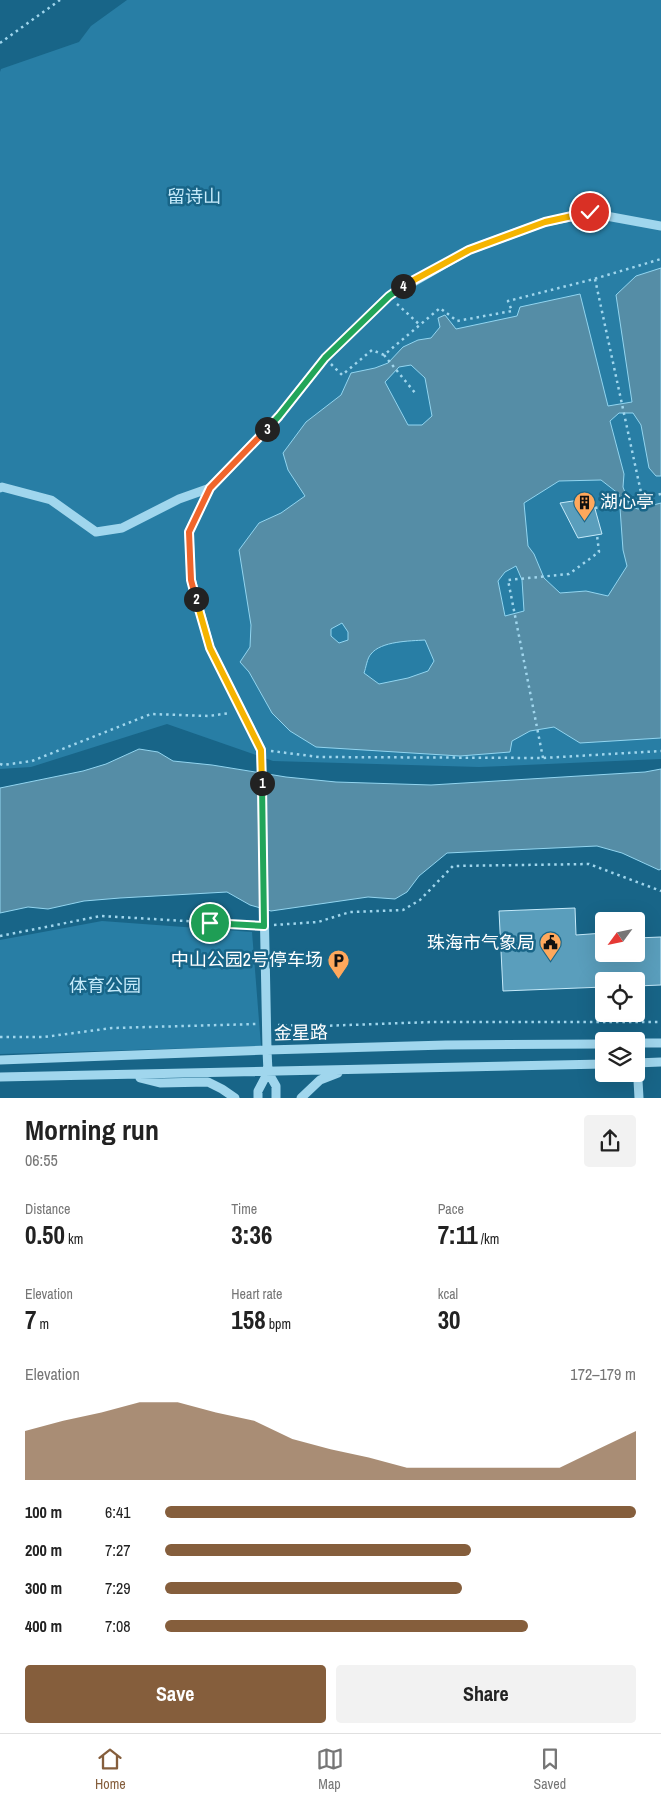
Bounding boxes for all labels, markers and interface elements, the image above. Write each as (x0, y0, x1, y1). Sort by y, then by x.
park label: 留诗山 (167, 184, 221, 209)
pin (569, 191, 611, 233)
icon: check (576, 198, 604, 226)
pin: 4 (390, 274, 416, 298)
text: 4 (400, 277, 407, 295)
pin: 3 (254, 416, 280, 442)
text: 3 (264, 420, 271, 438)
place label: 湖心亭 (600, 489, 654, 514)
building icon: 湖心亭 (572, 490, 596, 521)
pin: 2 (184, 586, 208, 612)
text: 2 (193, 590, 200, 608)
pin: 1 (250, 770, 274, 796)
text: 1 (259, 774, 266, 792)
pin (189, 902, 231, 944)
icon: arrive (196, 909, 224, 937)
north arrow (595, 912, 645, 962)
map controls (595, 912, 645, 1082)
place label: 珠海市气象局 (427, 930, 535, 955)
public building icon: 珠海市气象局 (539, 931, 563, 962)
place label: 中山公园2号停车场 (171, 947, 323, 972)
parking icon: 中山公园2号停车场 (327, 948, 351, 979)
button: locate (595, 972, 645, 1022)
park label: 体育公园 (69, 973, 141, 998)
street label: 金星路 (274, 1020, 328, 1045)
button: layers (595, 1032, 645, 1082)
text: Morning run (25, 1111, 159, 1149)
button: share (584, 1115, 636, 1167)
text: 06:55 (25, 1149, 58, 1171)
text: Distance (25, 1200, 70, 1218)
text: Time (231, 1200, 257, 1218)
text: Pace (438, 1200, 464, 1218)
text: 0.50 (25, 1218, 65, 1252)
text: 3:36 (231, 1218, 272, 1252)
text: 7:11 (438, 1218, 478, 1252)
text: km (65, 1230, 83, 1248)
text: /km (478, 1230, 499, 1248)
text: Elevation (25, 1285, 73, 1303)
text: Heart rate (231, 1285, 282, 1303)
text: kcal (438, 1285, 458, 1303)
text: 7 (25, 1303, 36, 1337)
text: 158 (231, 1303, 266, 1337)
text: 30 (438, 1303, 460, 1337)
text: m (36, 1315, 49, 1333)
text: bpm (266, 1315, 291, 1333)
text: Elevation (25, 1363, 80, 1385)
text: 172–179 m (570, 1363, 636, 1385)
text: 100 m (25, 1501, 62, 1523)
text: 6:41 (105, 1501, 131, 1523)
text: 200 m (25, 1539, 62, 1561)
text: 7:27 (105, 1539, 131, 1561)
text: 300 m (25, 1577, 62, 1599)
text: 7:29 (105, 1577, 131, 1599)
text: 400 m (25, 1615, 62, 1637)
text: 7:08 (105, 1615, 131, 1637)
button: Save (25, 1665, 326, 1723)
button: Share (336, 1665, 636, 1723)
tab: Home (95, 1745, 126, 1793)
tab: Map (316, 1745, 344, 1793)
tab: Saved (533, 1745, 566, 1793)

